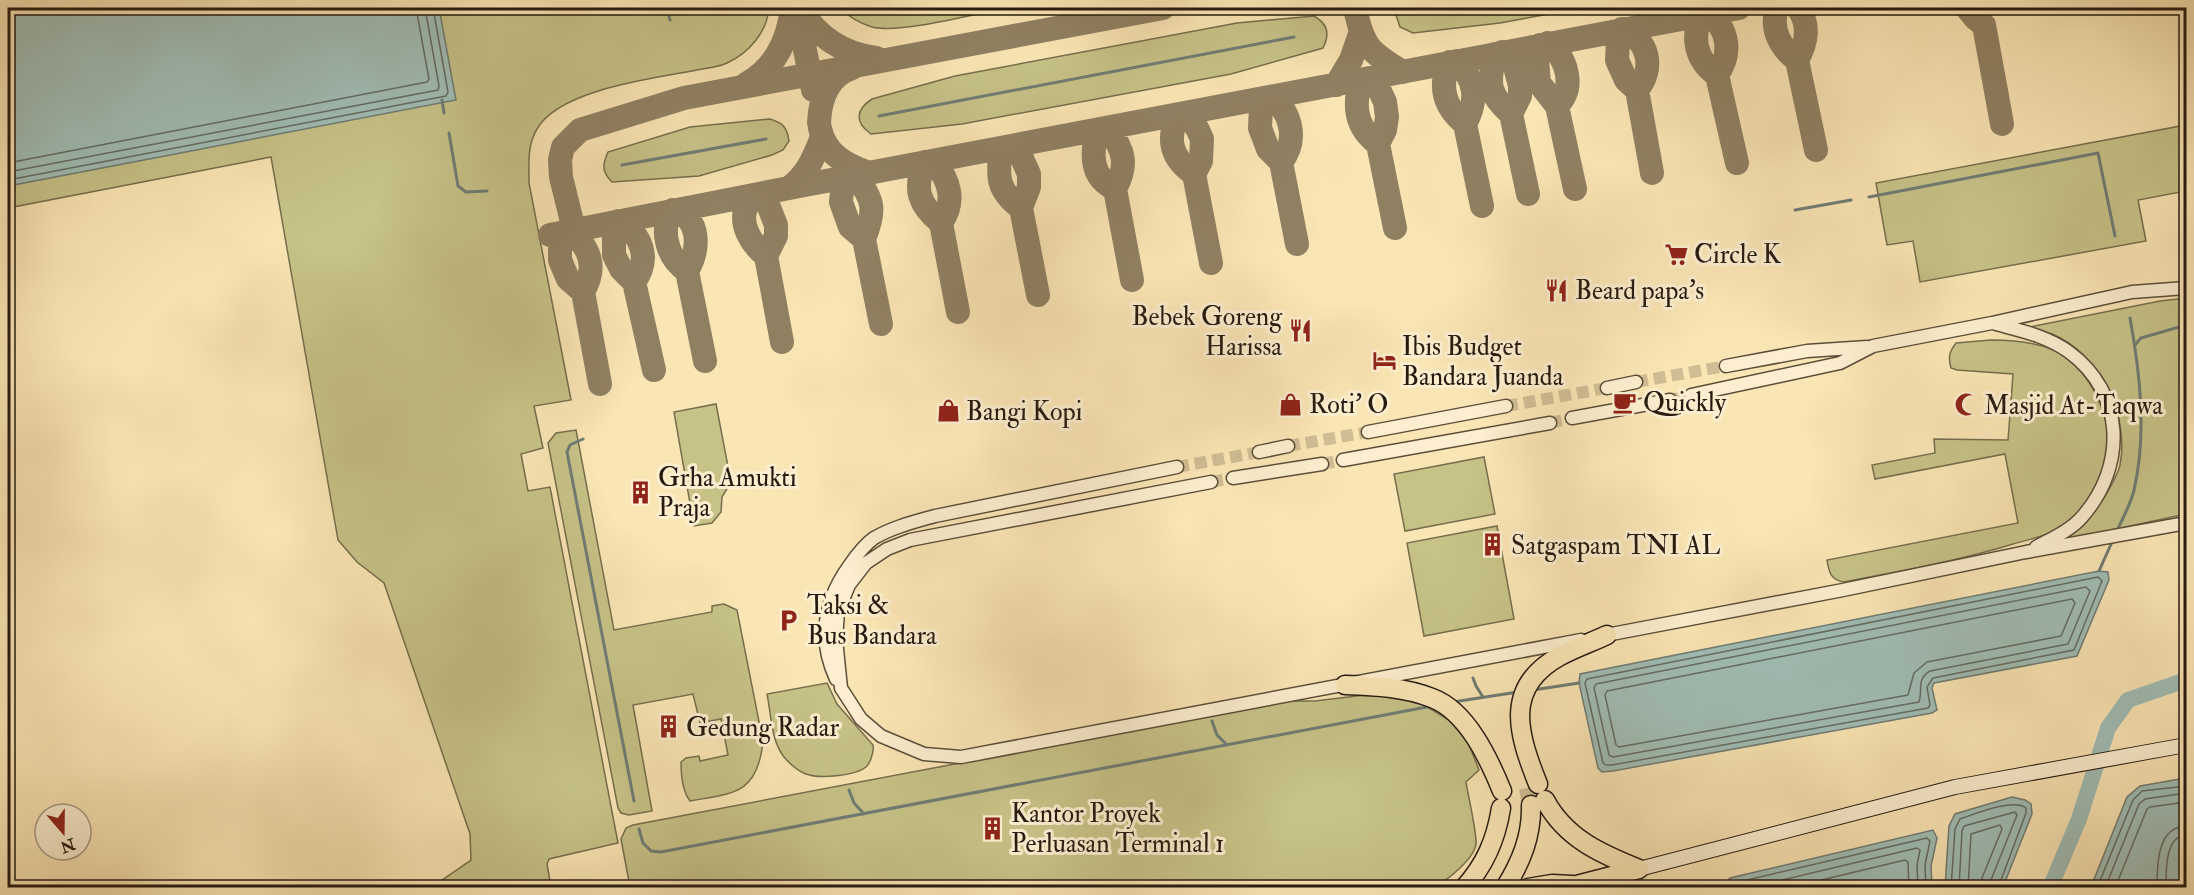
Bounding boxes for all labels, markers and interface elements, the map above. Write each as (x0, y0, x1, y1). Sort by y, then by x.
place label: Circle K (1694, 239, 1782, 271)
supermarket icon: Circle K (1663, 241, 1689, 267)
place label: Beard papa's (1575, 275, 1704, 308)
restaurant icon: Beard papa's (1544, 277, 1570, 303)
place label: Bebek Goreng Harissa (1131, 301, 1283, 363)
restaurant icon: Bebek Goreng Harissa (1287, 318, 1313, 344)
place label: Ibis Budget Bandara Juanda (1402, 331, 1564, 393)
hotel icon: Ibis Budget Bandara Juanda (1371, 348, 1397, 374)
place label: Quickly (1643, 387, 1727, 419)
place label: Roti' O (1309, 389, 1388, 421)
cafe icon: Quickly (1612, 389, 1638, 415)
place label: Masjid At-Taqwa (1984, 390, 2163, 422)
shop icon: Roti' O (1278, 391, 1304, 417)
mosque icon: Masjid At-Taqwa (1953, 392, 1979, 418)
place label: Bangi Kopi (966, 396, 1083, 429)
shop icon: Bangi Kopi (935, 398, 961, 424)
place label: Grha Amukti Praja (658, 462, 797, 524)
building icon: Grha Amukti Praja (627, 479, 653, 505)
place label: Satgaspam TNI AL (1511, 530, 1721, 563)
building icon: Satgaspam TNI AL (1480, 532, 1506, 558)
place label: Taksi & Bus Bandara (807, 590, 937, 652)
parking icon: Taksi & Bus Bandara (776, 607, 802, 633)
place label: Gedung Radar (686, 712, 839, 744)
building icon: Gedung Radar (655, 714, 681, 740)
place label: Kantor Proyek Perluasan Terminal 1 (1011, 798, 1224, 860)
north arrow (33, 802, 93, 862)
building icon: Kantor Proyek Perluasan Terminal 1 (980, 815, 1006, 841)
text: N (57, 833, 79, 857)

